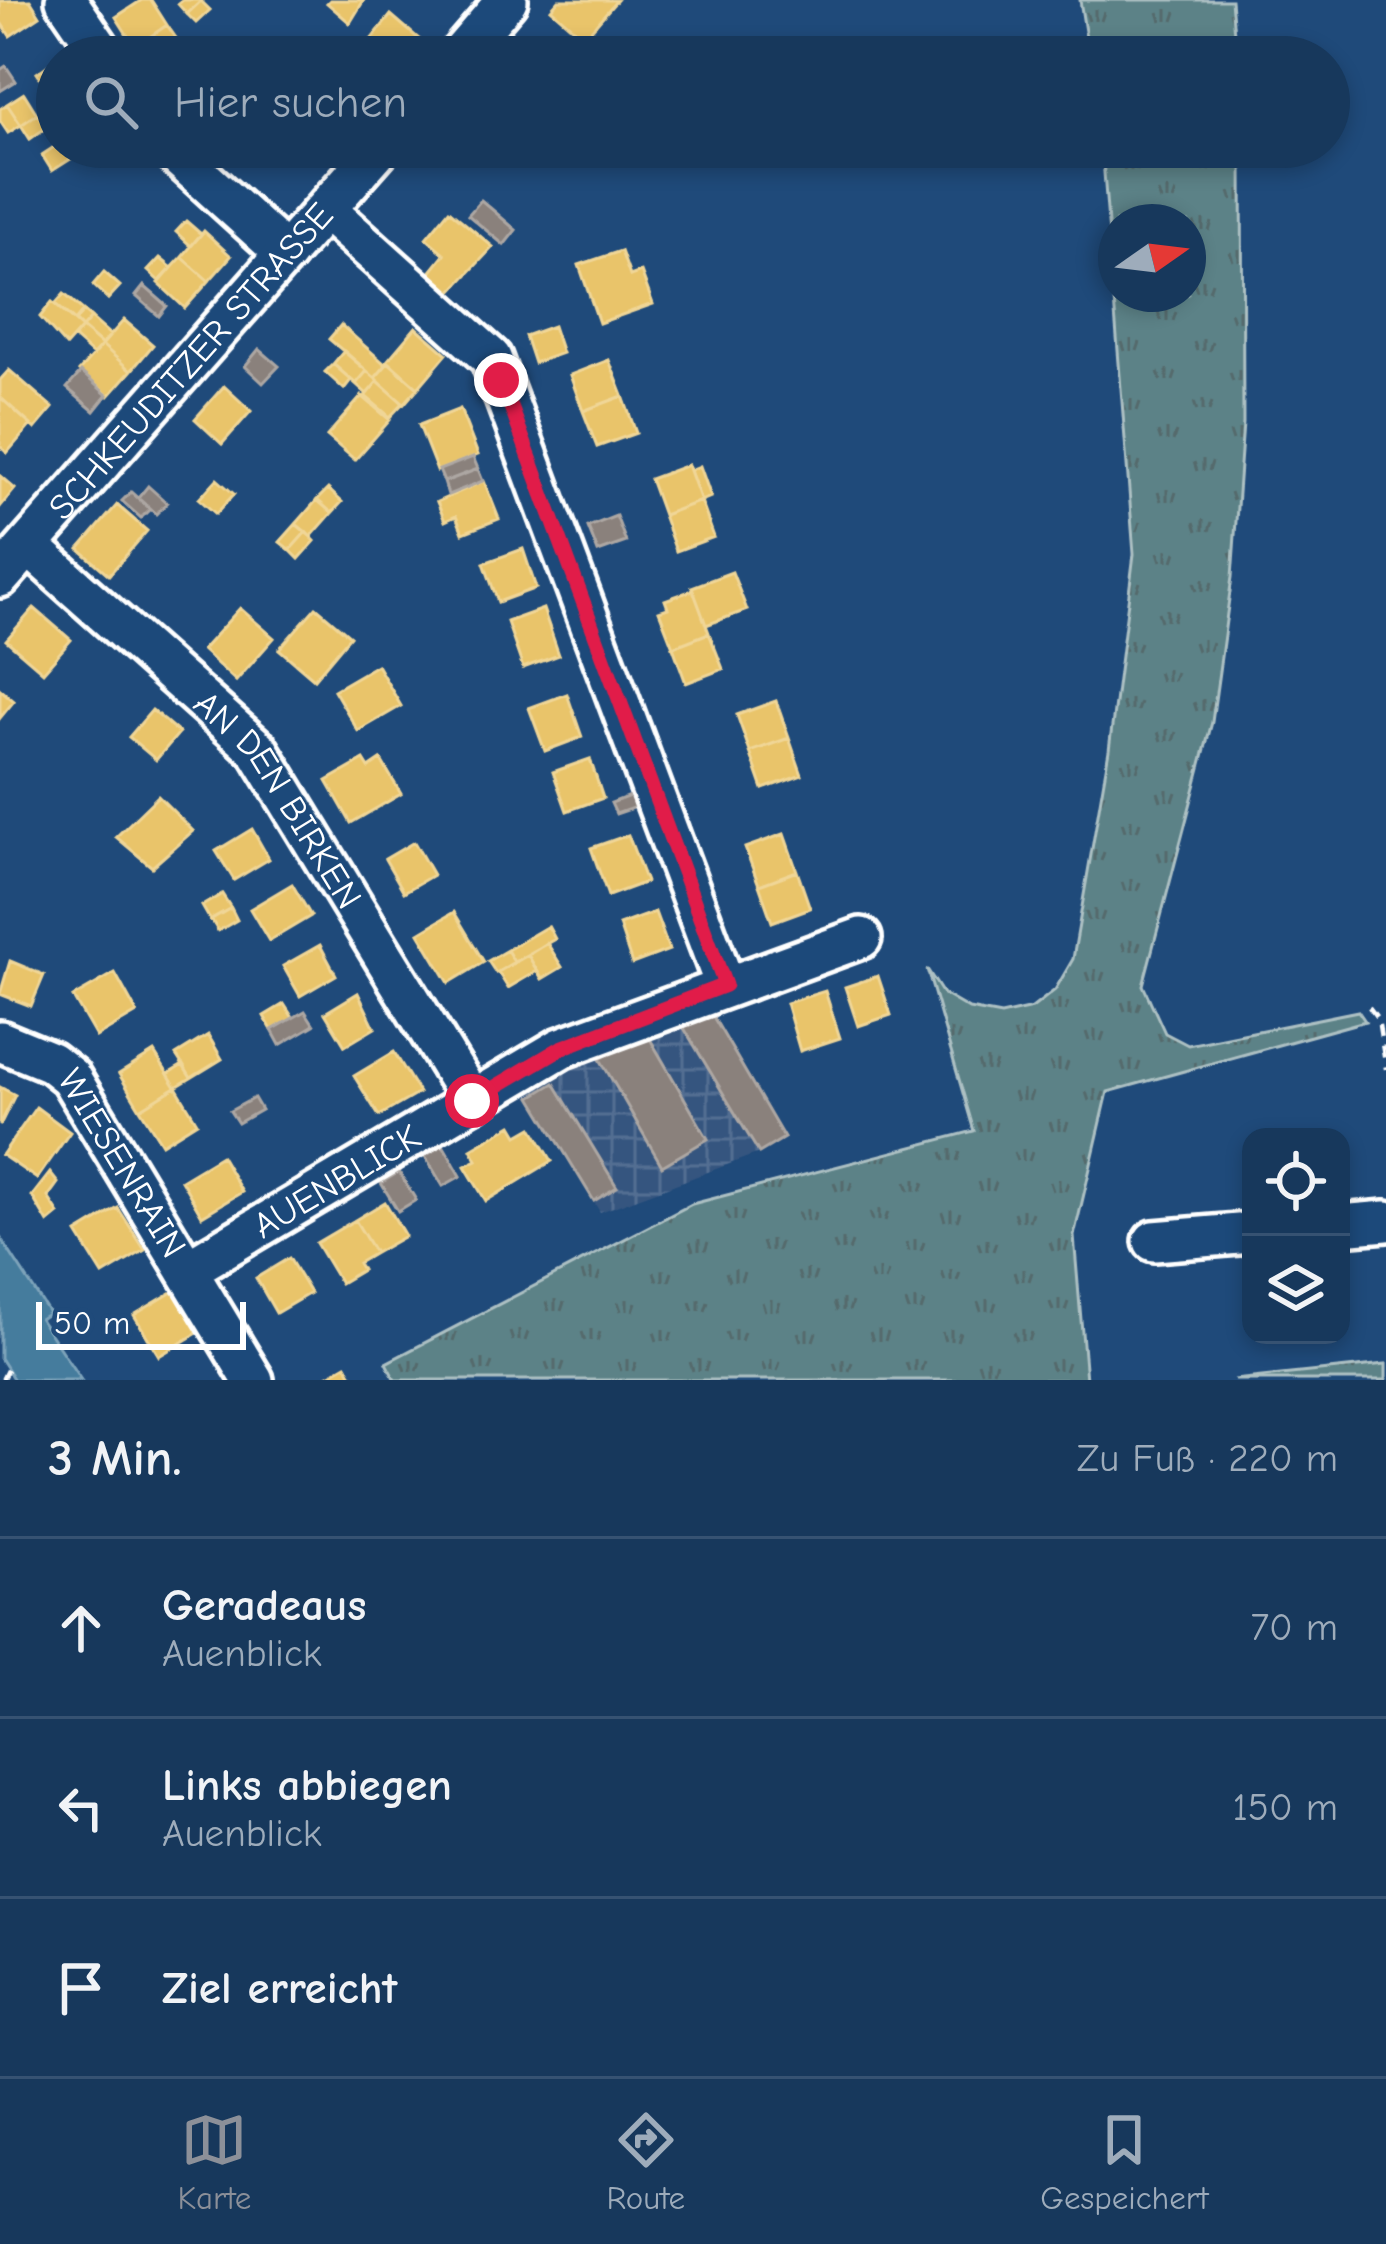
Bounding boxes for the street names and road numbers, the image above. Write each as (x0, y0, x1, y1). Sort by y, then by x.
street label: SCHKEUDITZER STRASSE (40, 195, 341, 528)
street label: AN DEN BIRKEN (186, 683, 370, 916)
street label: WIESENRAIN (50, 1062, 195, 1265)
street label: AUENBLICK (246, 1116, 427, 1247)

